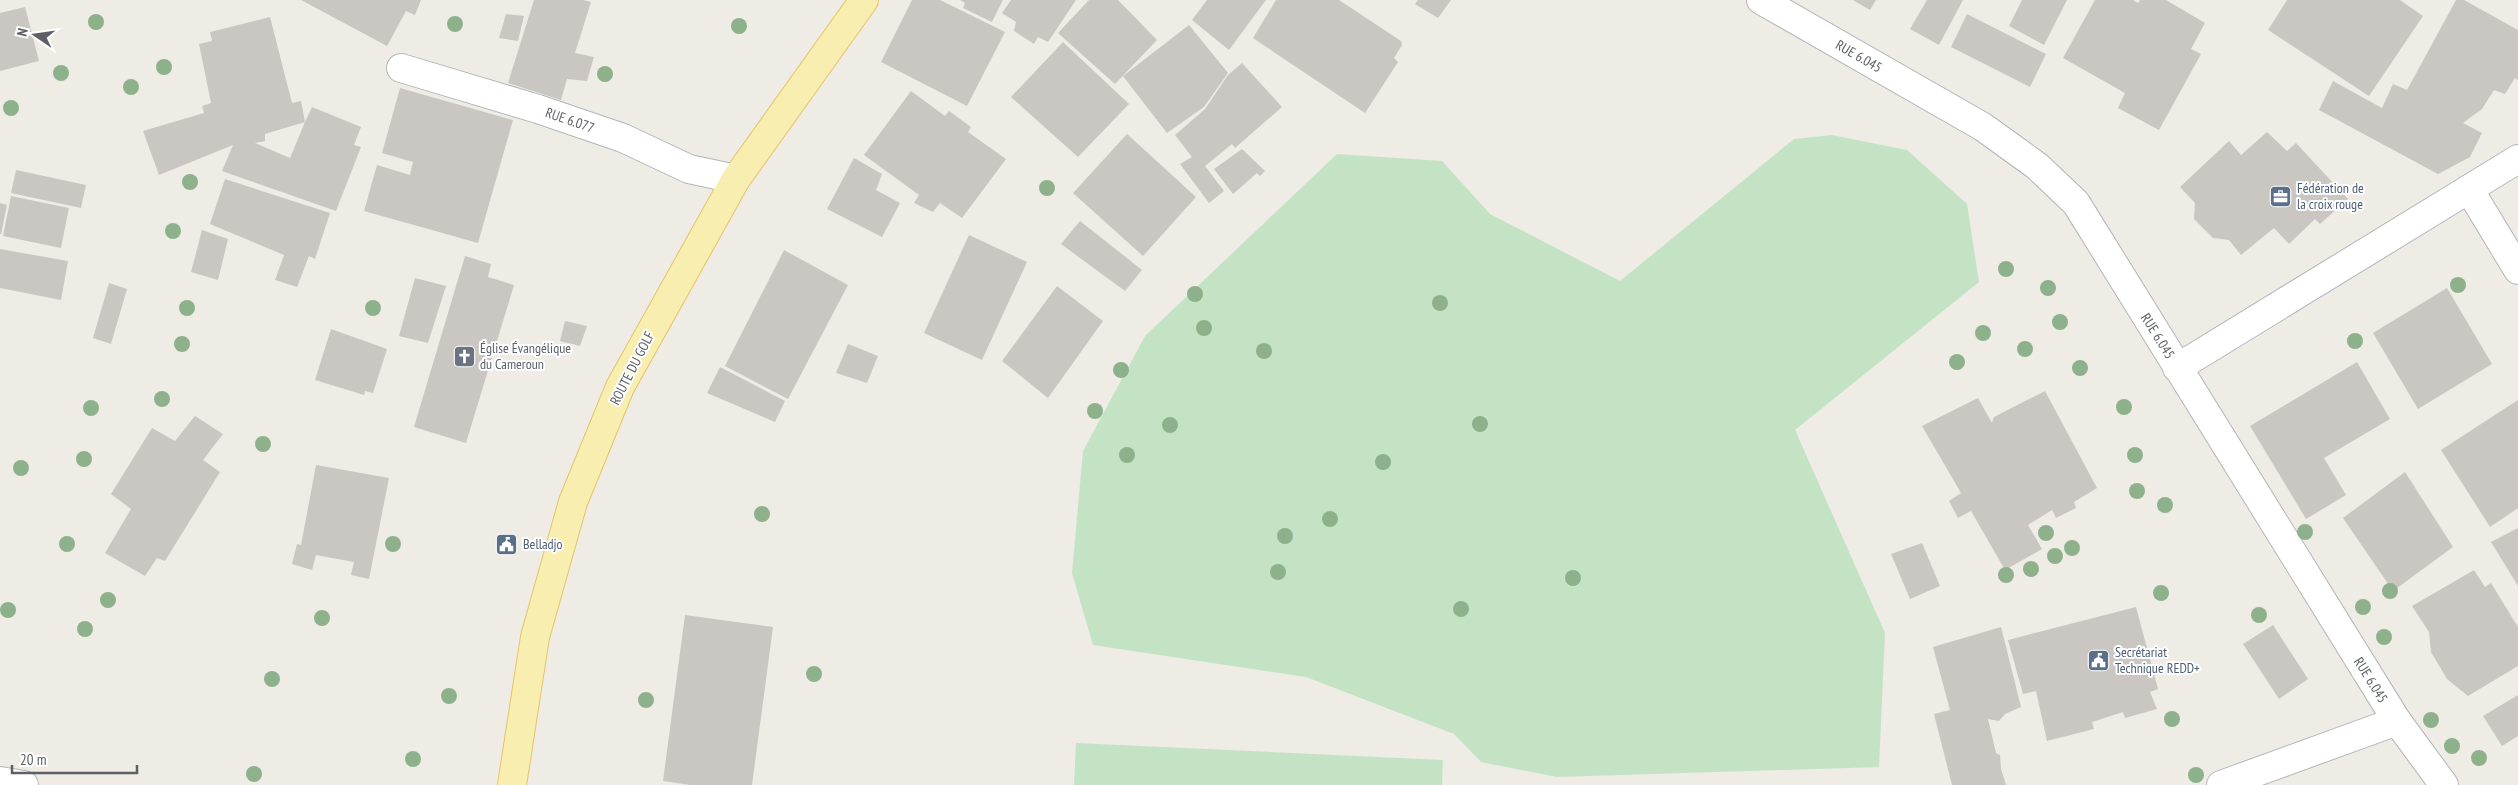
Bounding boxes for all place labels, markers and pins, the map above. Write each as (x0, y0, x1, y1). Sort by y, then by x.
place label: Fédération de la croix rouge (2297, 179, 2364, 213)
office icon: Fédération de la croix rouge (2269, 184, 2293, 208)
place label: Église Évangélique du Cameroun (480, 339, 571, 373)
church icon: Église Évangélique du Cameroun (452, 344, 476, 368)
public building icon: Belladjo (495, 532, 519, 556)
place label: Belladjo (523, 535, 563, 553)
place label: Secrétariat Technique REDD+ (2115, 643, 2200, 677)
public building icon: Secrétariat Technique REDD+ (2087, 648, 2111, 672)

